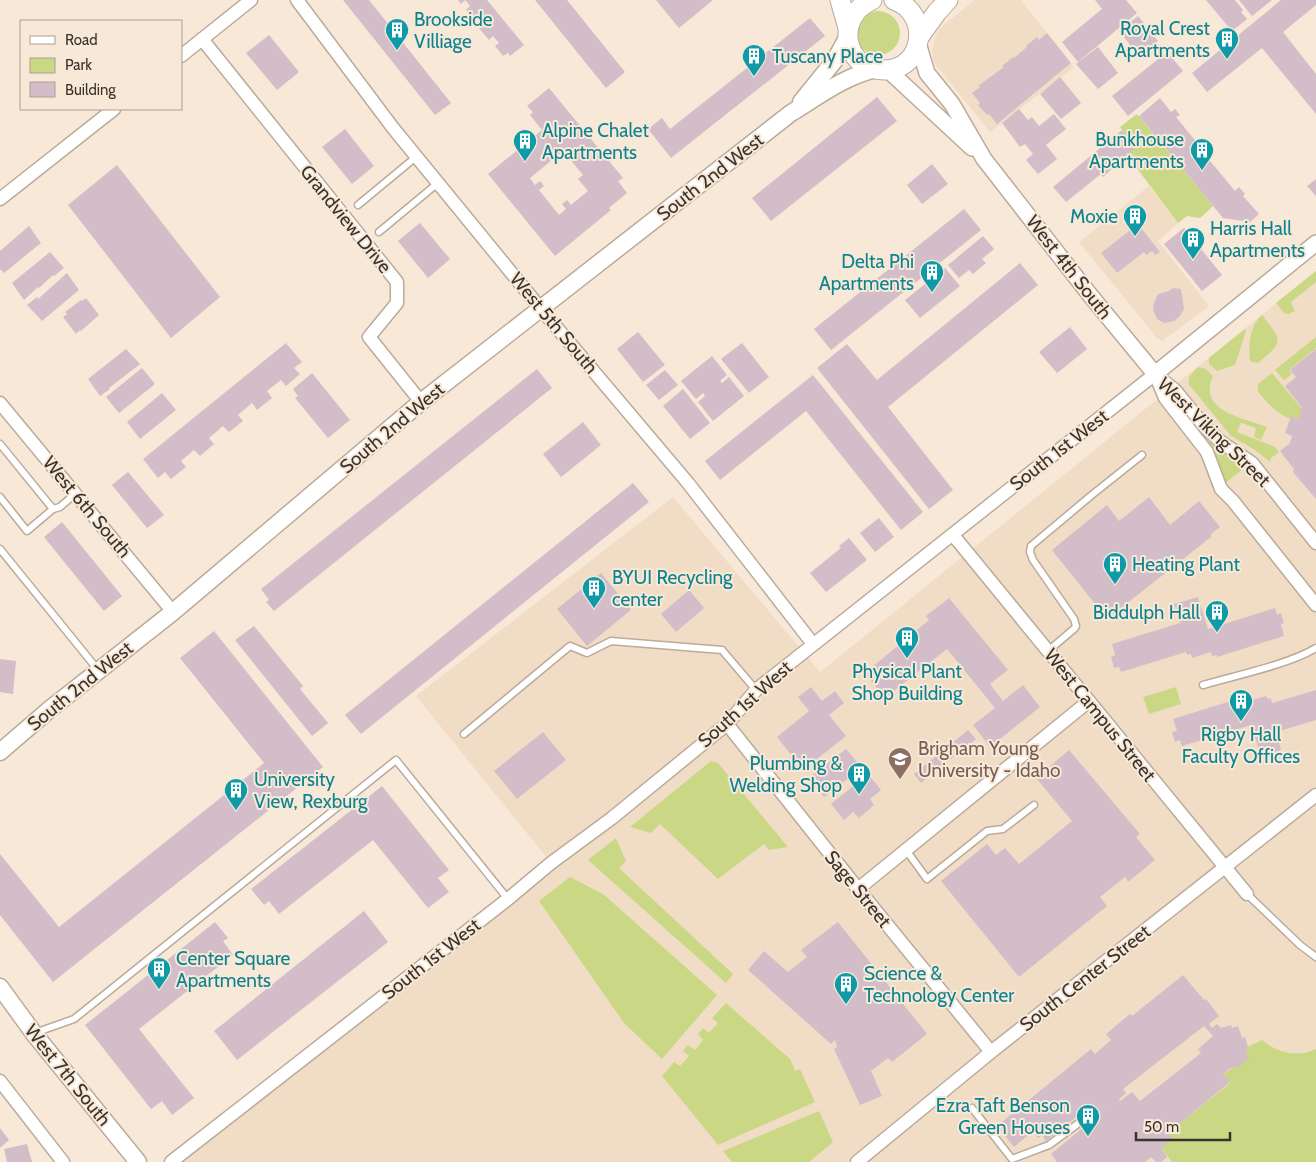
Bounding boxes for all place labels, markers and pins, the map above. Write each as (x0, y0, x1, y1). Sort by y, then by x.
place label: Brookside Villiage (414, 8, 493, 53)
building icon: Brookside Villiage (384, 17, 410, 51)
place label: Royal Crest Apartments (1115, 17, 1211, 62)
building icon: Royal Crest Apartments (1214, 26, 1240, 60)
building icon: Tuscany Place (741, 43, 767, 77)
place label: Tuscany Place (772, 45, 883, 68)
place label: Alpine Chalet Apartments (542, 119, 650, 164)
building icon: Alpine Chalet Apartments (512, 128, 538, 162)
place label: Bunkhouse Apartments (1089, 128, 1184, 173)
building icon: Bunkhouse Apartments (1189, 137, 1215, 171)
building icon: Moxie (1122, 203, 1148, 237)
place label: Moxie (1070, 205, 1118, 228)
place label: Harris Hall Apartments (1210, 217, 1305, 262)
building icon: Harris Hall Apartments (1180, 226, 1206, 260)
place label: Delta Phi Apartments (819, 250, 914, 295)
building icon: Delta Phi Apartments (919, 259, 945, 293)
building icon: Heating Plant (1102, 551, 1128, 585)
place label: Heating Plant (1132, 553, 1240, 576)
place label: BYUI Recycling center (612, 566, 733, 611)
building icon: BYUI Recycling center (581, 575, 607, 609)
building icon: Biddulph Hall (1204, 599, 1230, 633)
place label: Biddulph Hall (1093, 601, 1201, 624)
building icon: Physical Plant Shop Building (894, 625, 920, 659)
place label: Physical Plant Shop Building (852, 660, 963, 705)
building icon: Rigby Hall Faculty Offices (1228, 688, 1254, 722)
place label: Rigby Hall Faculty Offices (1182, 723, 1300, 768)
place label: Brigham Young University - Idaho (918, 737, 1061, 782)
school or university icon: Brigham Young University - Idaho (887, 746, 913, 780)
place label: Plumbing & Welding Shop (729, 752, 842, 797)
building icon: Plumbing & Welding Shop (846, 761, 872, 795)
place label: University View, Rexburg (254, 768, 368, 813)
building icon: University View, Rexburg (223, 777, 249, 811)
place label: Center Square Apartments (176, 947, 290, 992)
building icon: Center Square Apartments (146, 956, 172, 990)
place label: Science & Technology Center (864, 962, 1014, 1007)
building icon: Science & Technology Center (833, 971, 859, 1005)
place label: Ezra Taft Benson Green Houses (936, 1094, 1070, 1139)
building icon: Ezra Taft Benson Green Houses (1075, 1103, 1101, 1137)

